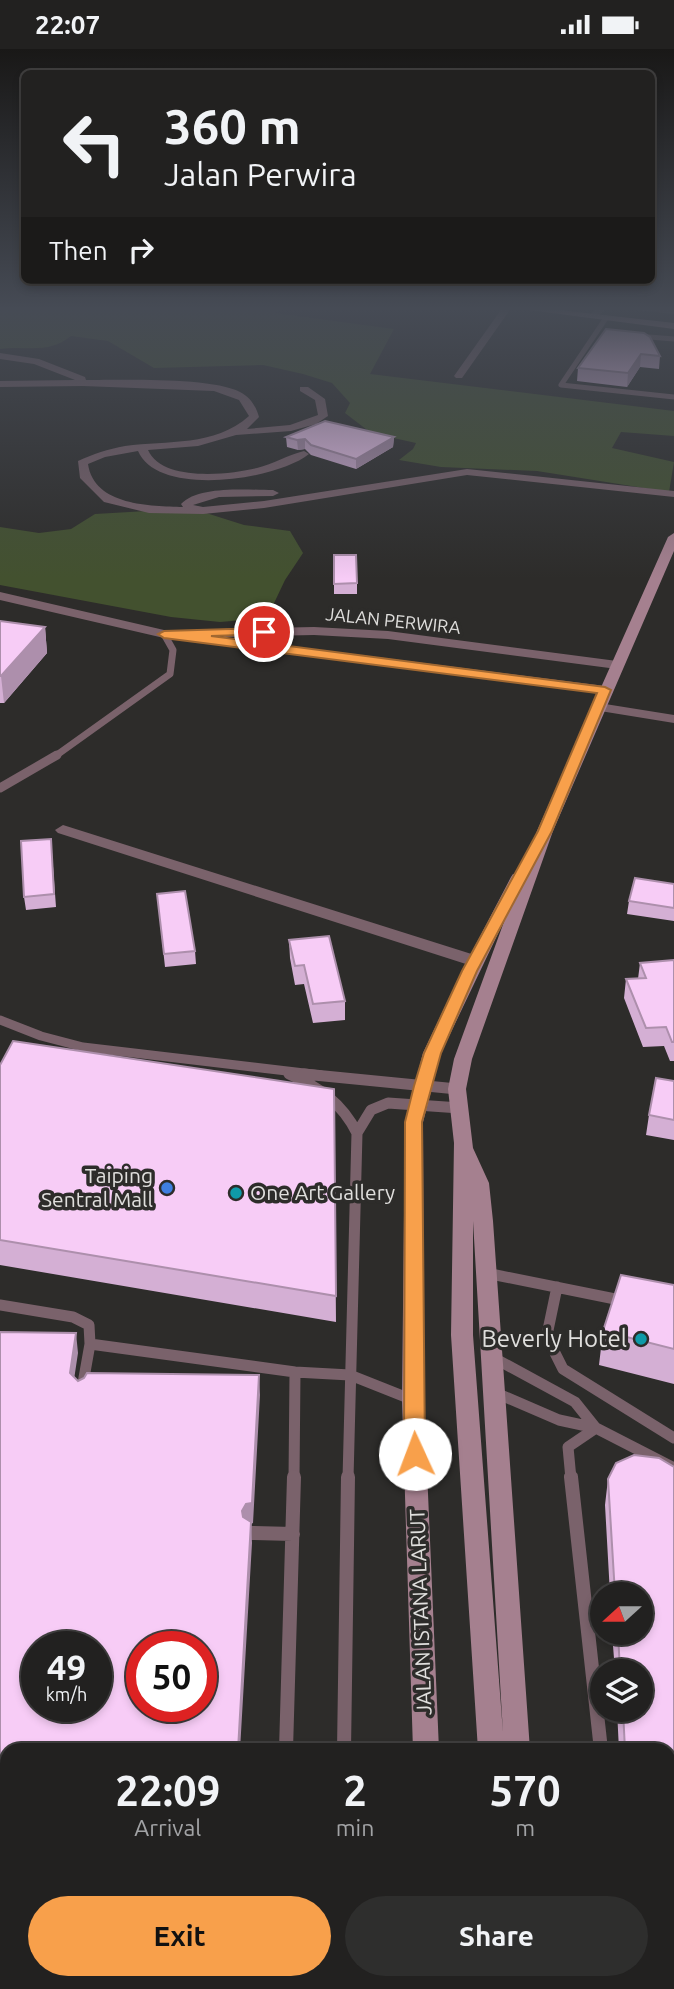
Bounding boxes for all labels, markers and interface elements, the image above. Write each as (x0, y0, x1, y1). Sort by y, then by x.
text: 22:07 (35, 10, 100, 39)
icon: left (49, 98, 140, 189)
text: 360 m (164, 98, 301, 153)
text: Jalan Perwira (164, 156, 357, 192)
icon: right (122, 231, 160, 269)
text: Then (49, 236, 108, 265)
pin (234, 602, 294, 662)
street label: JALAN PERWIRA (325, 603, 462, 637)
icon: arrive (245, 613, 283, 651)
place label: Taiping Sentral Mall (41, 1163, 153, 1211)
marker: Taiping Sentral Mall (159, 1180, 175, 1196)
place label: One Art Gallery (250, 1180, 395, 1204)
marker: One Art Gallery (228, 1185, 244, 1201)
place label: Beverly Hotel (481, 1325, 627, 1352)
marker: Beverly Hotel (633, 1331, 649, 1347)
position arrow (378, 1417, 452, 1491)
street label: JALAN ISTANA LARUT (404, 1508, 436, 1716)
north arrow (590, 1582, 653, 1645)
map controls (590, 1582, 653, 1722)
speed limit sign: 50 (126, 1631, 217, 1722)
text: 49 (47, 1647, 86, 1687)
button: layers (590, 1659, 653, 1722)
text: km/h (46, 1684, 87, 1704)
text: 22:09 (115, 1767, 220, 1814)
text: 2 (343, 1767, 367, 1814)
text: 570 (490, 1767, 561, 1814)
text: Arrival (134, 1815, 201, 1840)
text: min (336, 1815, 374, 1840)
text: m (515, 1815, 535, 1840)
button: Exit (28, 1896, 331, 1976)
button: Share (345, 1896, 648, 1976)

